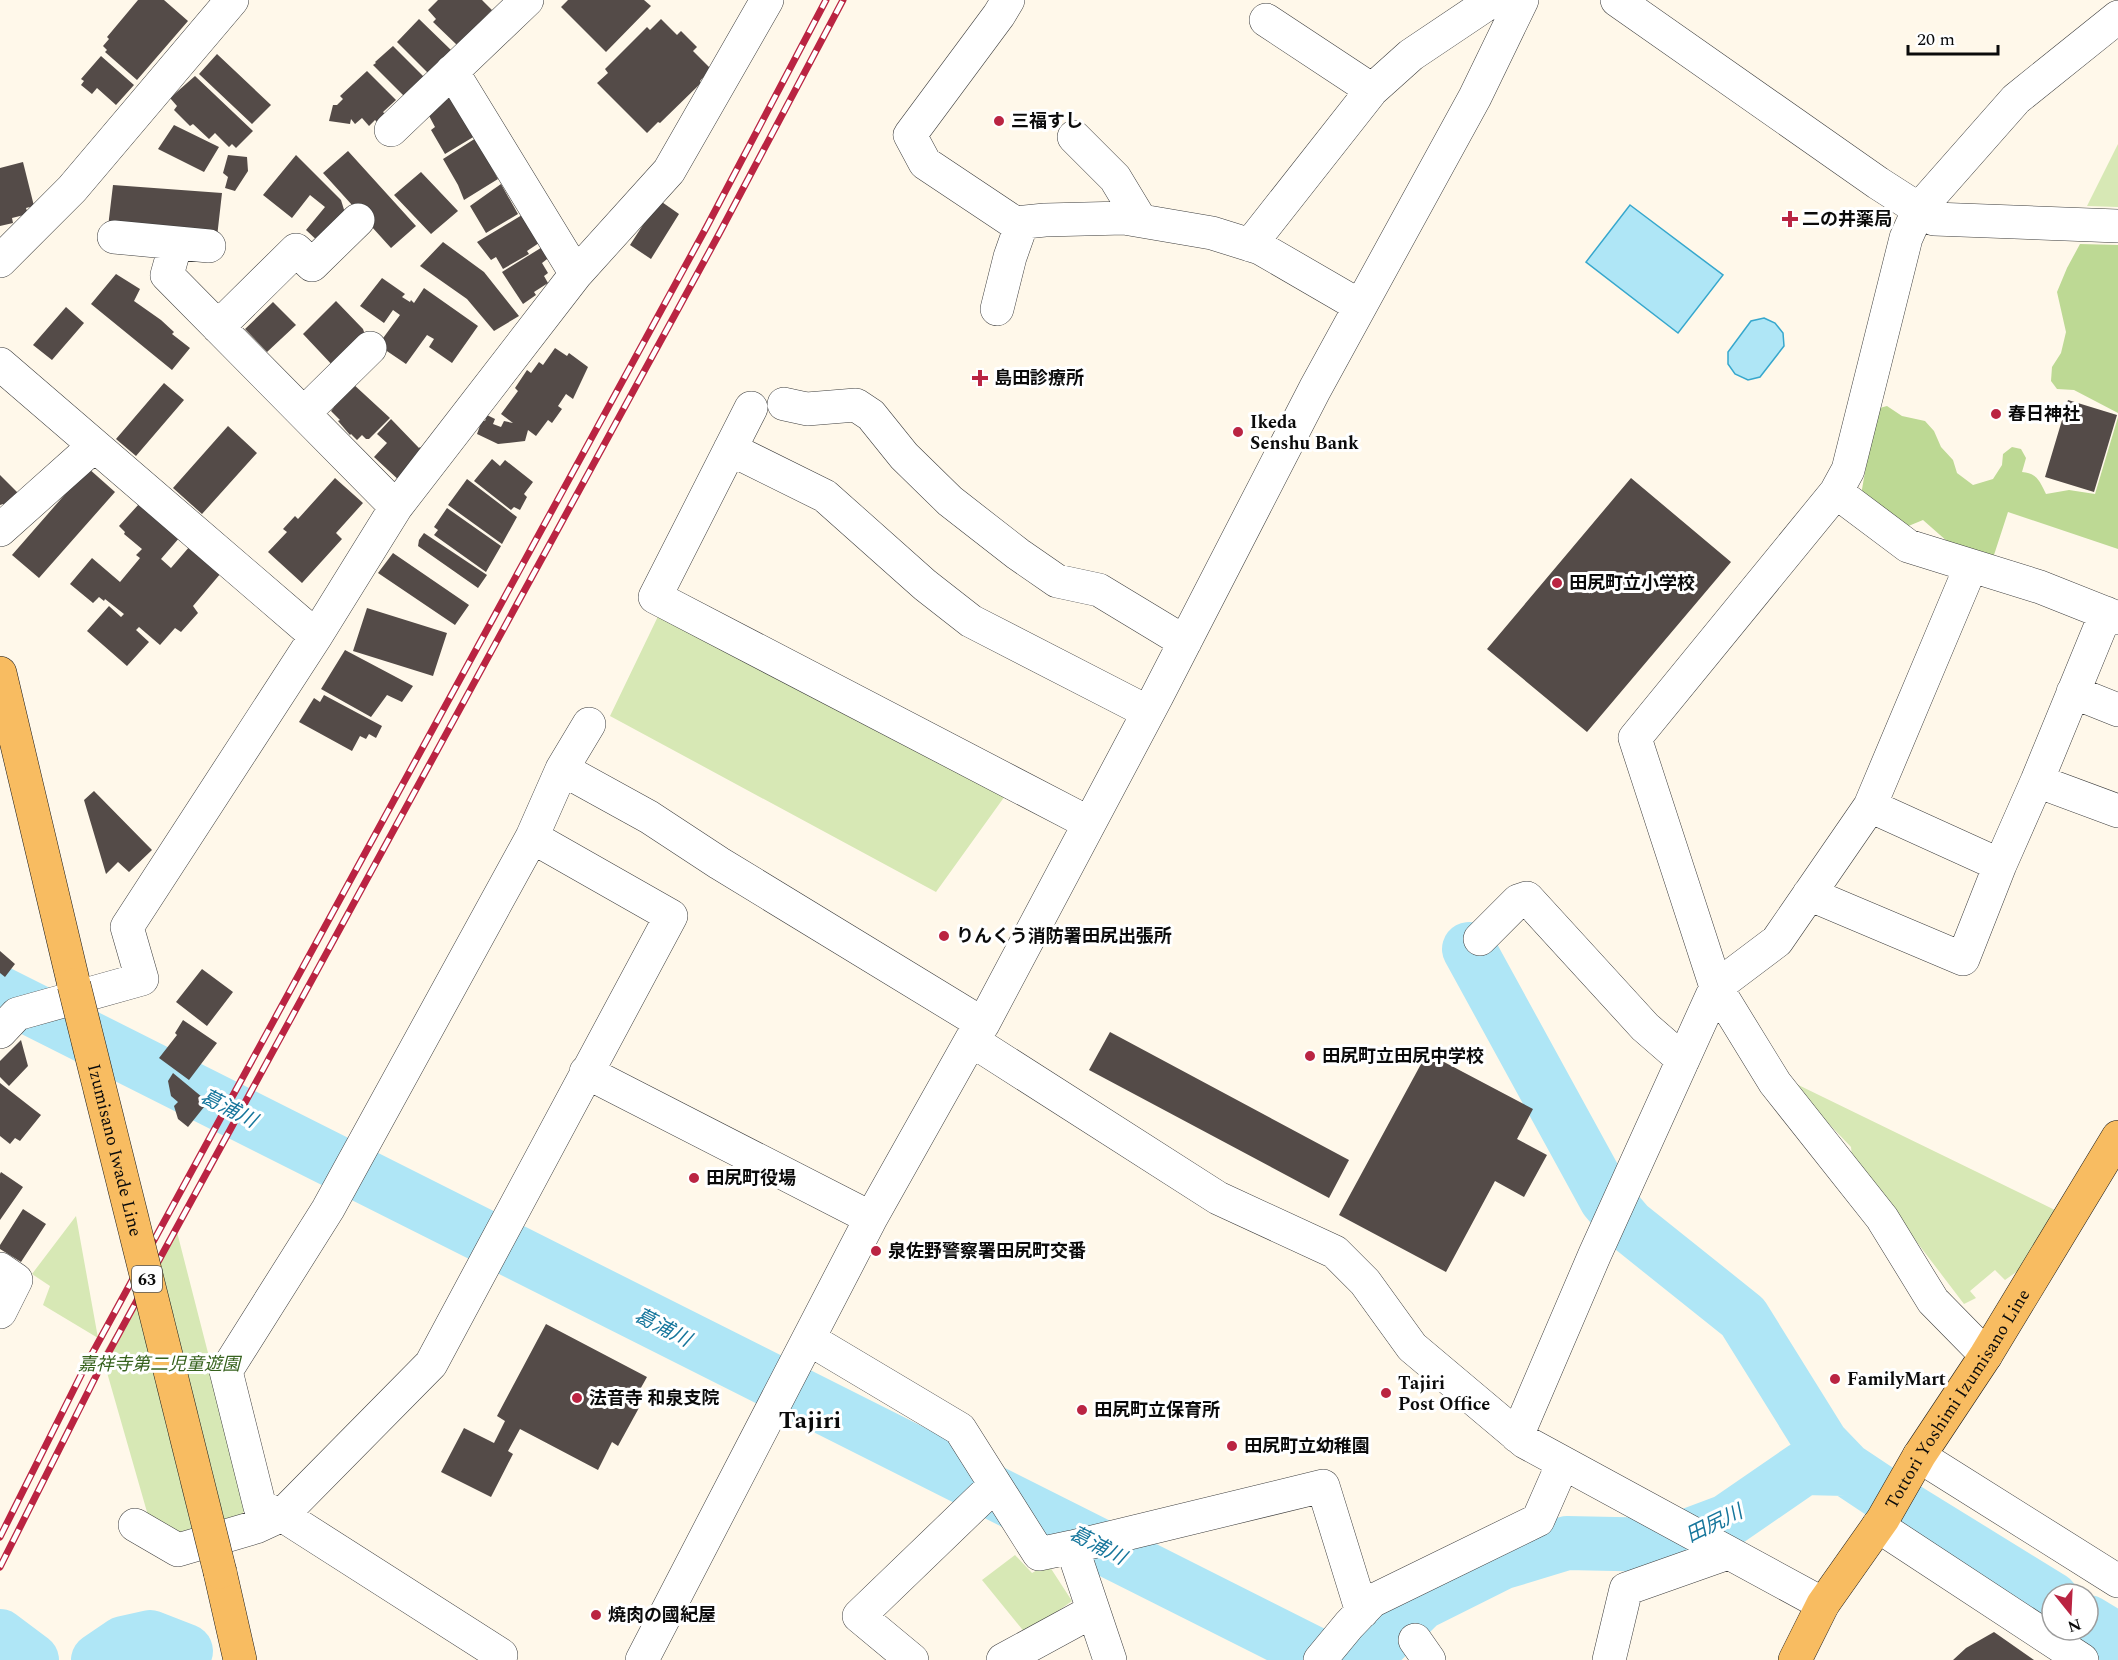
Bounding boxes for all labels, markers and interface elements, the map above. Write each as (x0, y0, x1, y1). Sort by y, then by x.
scale bar (1908, 18, 1998, 56)
text: 20 m (1917, 26, 1955, 53)
place label: 三福すし (1011, 108, 1083, 135)
marker: 三福すし (992, 114, 1006, 128)
place label: 二の井薬局 (1802, 206, 1892, 233)
marker: 二の井薬局 (1783, 212, 1797, 226)
place label: 島田診療所 (994, 365, 1084, 392)
marker: 島田診療所 (971, 369, 989, 387)
place label: 春日神社 (2008, 401, 2080, 428)
marker: 春日神社 (1989, 407, 2003, 421)
place label: Ikeda Senshu Bank (1250, 409, 1359, 457)
marker: Ikeda Senshu Bank (1231, 425, 1245, 439)
place label: 田尻町立小学校 (1569, 570, 1695, 597)
marker: 田尻町立小学校 (1550, 576, 1564, 590)
place label: りんくう消防署田尻出張所 (956, 923, 1172, 950)
marker: りんくう消防署田尻出張所 (937, 929, 951, 943)
place label: 田尻町立田尻中学校 (1322, 1043, 1484, 1070)
marker: 田尻町立田尻中学校 (1303, 1049, 1317, 1063)
street label: Izumisano Iwade Line (80, 1061, 149, 1239)
water label: 葛浦川 (195, 1082, 264, 1137)
place label: 田尻町役場 (706, 1165, 796, 1192)
marker: 田尻町役場 (687, 1171, 701, 1185)
place label: 泉佐野警察署田尻町交番 (888, 1238, 1086, 1265)
marker: 泉佐野警察署田尻町交番 (869, 1244, 883, 1258)
road number: 63 (132, 1266, 162, 1292)
street label: Tottori Yoshimi Izumisano Line (1878, 1284, 2037, 1514)
water label: 葛浦川 (629, 1301, 698, 1356)
park label: 嘉祥寺第二児童遊園 (78, 1351, 243, 1378)
place label: FamilyMart (1847, 1366, 1946, 1393)
place label: Tajiri Post Office (1398, 1370, 1490, 1418)
marker: FamilyMart (1828, 1372, 1842, 1386)
place label: 法音寺 和泉支院 (589, 1385, 720, 1412)
marker: Tajiri Post Office (1379, 1386, 1393, 1400)
marker: 法音寺 和泉支院 (570, 1391, 584, 1405)
place label: 田尻町立保育所 (1094, 1397, 1220, 1424)
district label: Tajiri (779, 1403, 841, 1439)
marker: 田尻町立保育所 (1075, 1403, 1089, 1417)
place label: 田尻町立幼稚園 (1244, 1433, 1370, 1460)
marker: 田尻町立幼稚園 (1225, 1439, 1239, 1453)
water label: 田尻川 (1681, 1496, 1750, 1551)
water label: 葛浦川 (1064, 1519, 1133, 1574)
north arrow (2040, 1582, 2100, 1642)
place label: 焼肉の國紀屋 (608, 1602, 716, 1629)
marker: 焼肉の國紀屋 (589, 1608, 603, 1622)
text: N (2064, 1612, 2084, 1639)

